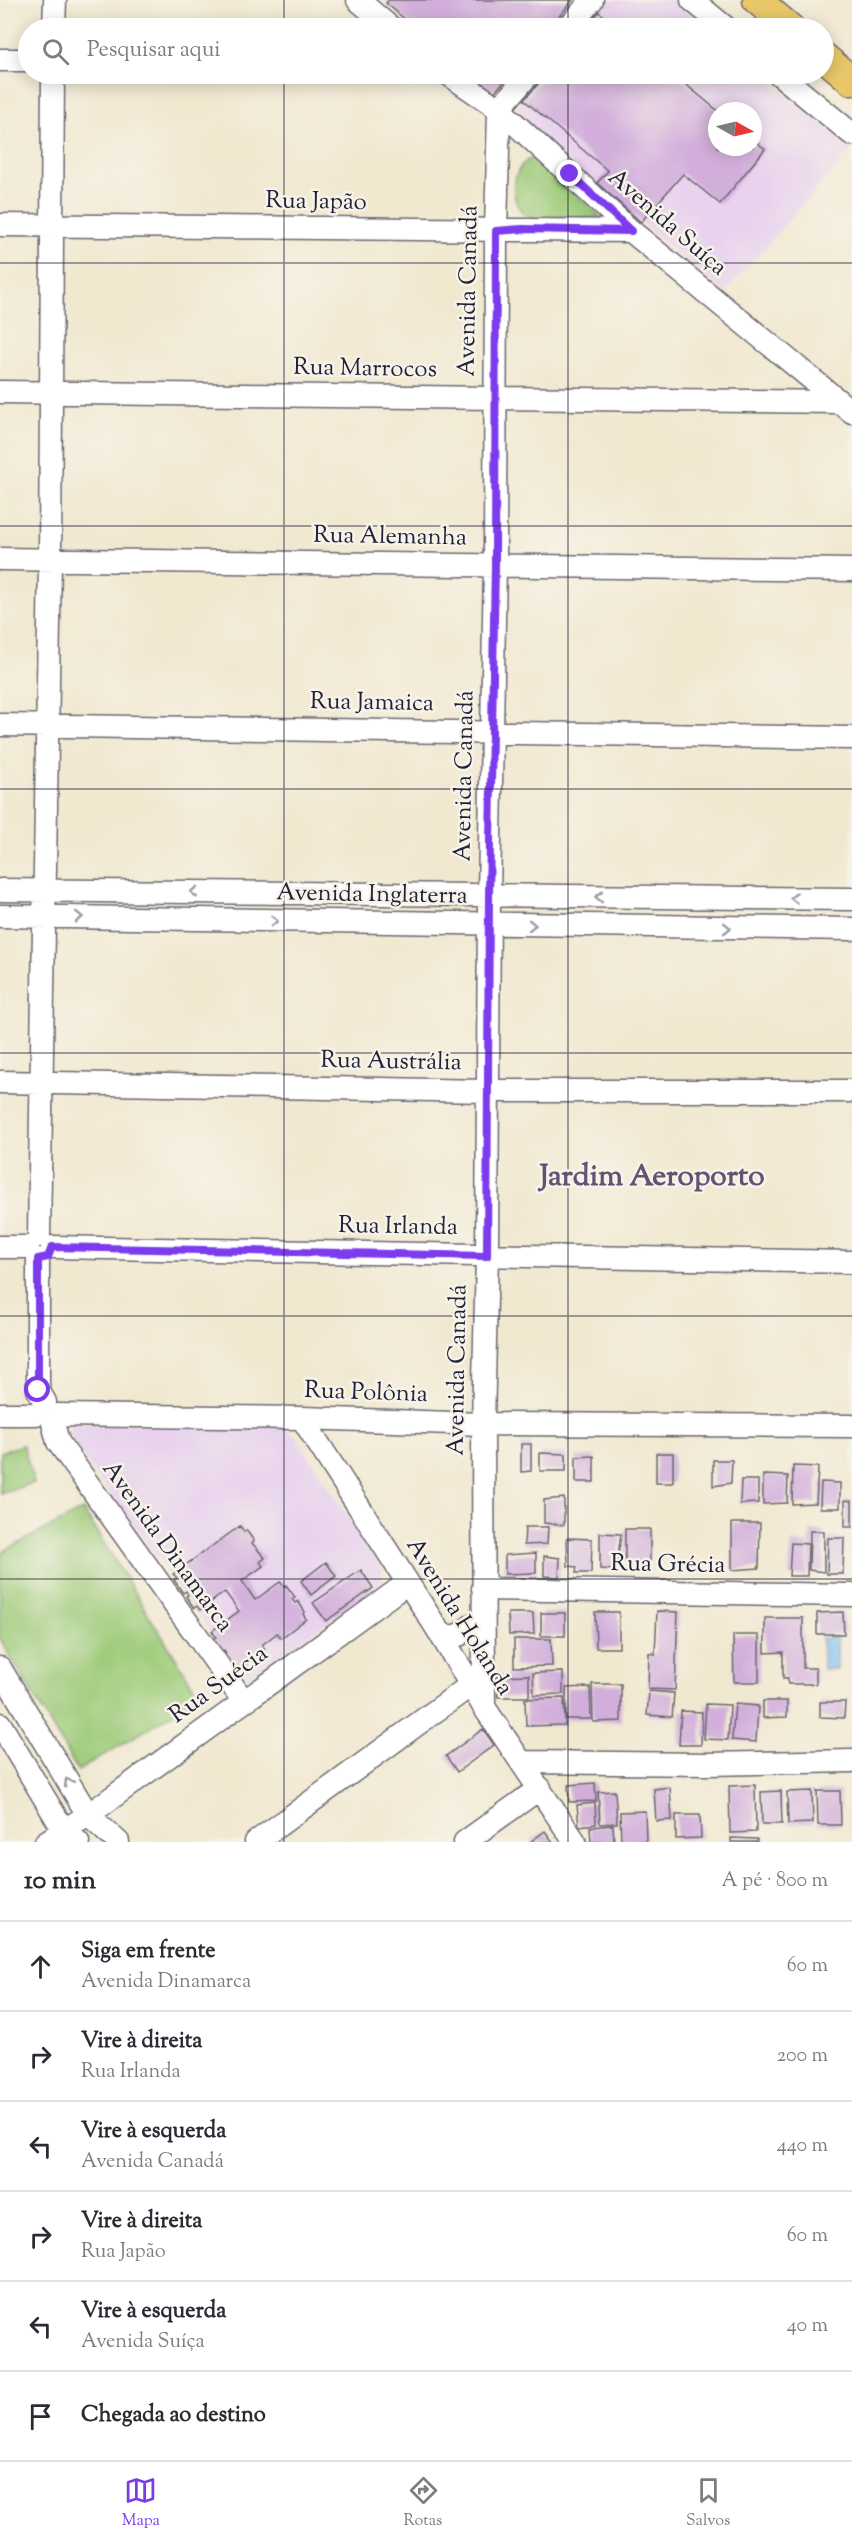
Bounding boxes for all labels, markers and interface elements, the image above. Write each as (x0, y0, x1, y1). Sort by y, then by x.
search box (18, 18, 834, 84)
icon: search (39, 35, 72, 68)
text: Pesquisar aqui (87, 35, 221, 67)
north arrow (708, 102, 762, 156)
route end (556, 160, 582, 186)
street label: Avenida Suíça (600, 161, 734, 285)
street label: Rua Japão (265, 184, 367, 220)
street label: Avenida Canadá (451, 205, 487, 377)
street label: Rua Marrocos (293, 351, 437, 387)
street label: Rua Alemanha (313, 519, 467, 555)
street label: Rua Jamaica (310, 685, 434, 721)
street label: Avenida Canadá (447, 690, 483, 862)
street label: Avenida Inglaterra (276, 876, 468, 914)
one-way arrow (189, 886, 198, 898)
one-way arrow (594, 891, 603, 903)
one-way arrow (789, 892, 798, 905)
one-way arrow (75, 911, 84, 923)
one-way arrow (270, 914, 279, 927)
one-way arrow (528, 919, 537, 931)
one-way arrow (723, 921, 732, 934)
street label: Rua Austrália (320, 1044, 462, 1080)
district label: Jardim Aeroporto (537, 1156, 765, 1199)
street label: Rua Irlanda (338, 1209, 458, 1245)
street label: Avenida Canadá (440, 1284, 476, 1456)
street label: Rua Polônia (304, 1374, 428, 1412)
route start (24, 1376, 50, 1402)
street label: Avenida Dinamarca (93, 1454, 241, 1640)
street label: Avenida Holanda (397, 1532, 521, 1702)
street label: Rua Grécia (610, 1547, 726, 1583)
street label: Rua Suécia (163, 1638, 275, 1732)
one-way arrow (64, 1778, 76, 1788)
text: 10 min (24, 1863, 96, 1900)
text: A pé · 800 m (722, 1867, 828, 1896)
text: Siga em frente (81, 1936, 216, 1968)
icon: ahead (24, 1950, 57, 1983)
text: 60 m (787, 1952, 828, 1981)
text: Avenida Dinamarca (81, 1968, 251, 1997)
text: Vire à direita (81, 2026, 203, 2058)
icon: right (24, 2040, 57, 2073)
text: 200 m (777, 2042, 828, 2071)
text: Rua Irlanda (81, 2058, 181, 2087)
text: Vire à esquerda (81, 2116, 226, 2148)
icon: left (24, 2130, 57, 2163)
text: 440 m (777, 2132, 828, 2161)
text: Avenida Canadá (81, 2148, 224, 2177)
text: Vire à direita (81, 2206, 203, 2238)
icon: right (24, 2220, 57, 2253)
text: 60 m (787, 2222, 828, 2251)
text: Rua Japão (81, 2238, 166, 2267)
text: Vire à esquerda (81, 2296, 226, 2328)
icon: left (24, 2310, 57, 2343)
text: 40 m (787, 2312, 828, 2341)
text: Avenida Suíça (81, 2328, 205, 2357)
icon: arrive (24, 2400, 57, 2433)
text: Chegada ao destino (81, 2400, 266, 2432)
tab: Mapa (122, 2474, 160, 2533)
tab: Rotas (404, 2474, 442, 2533)
tab: Salvos (686, 2474, 730, 2533)

